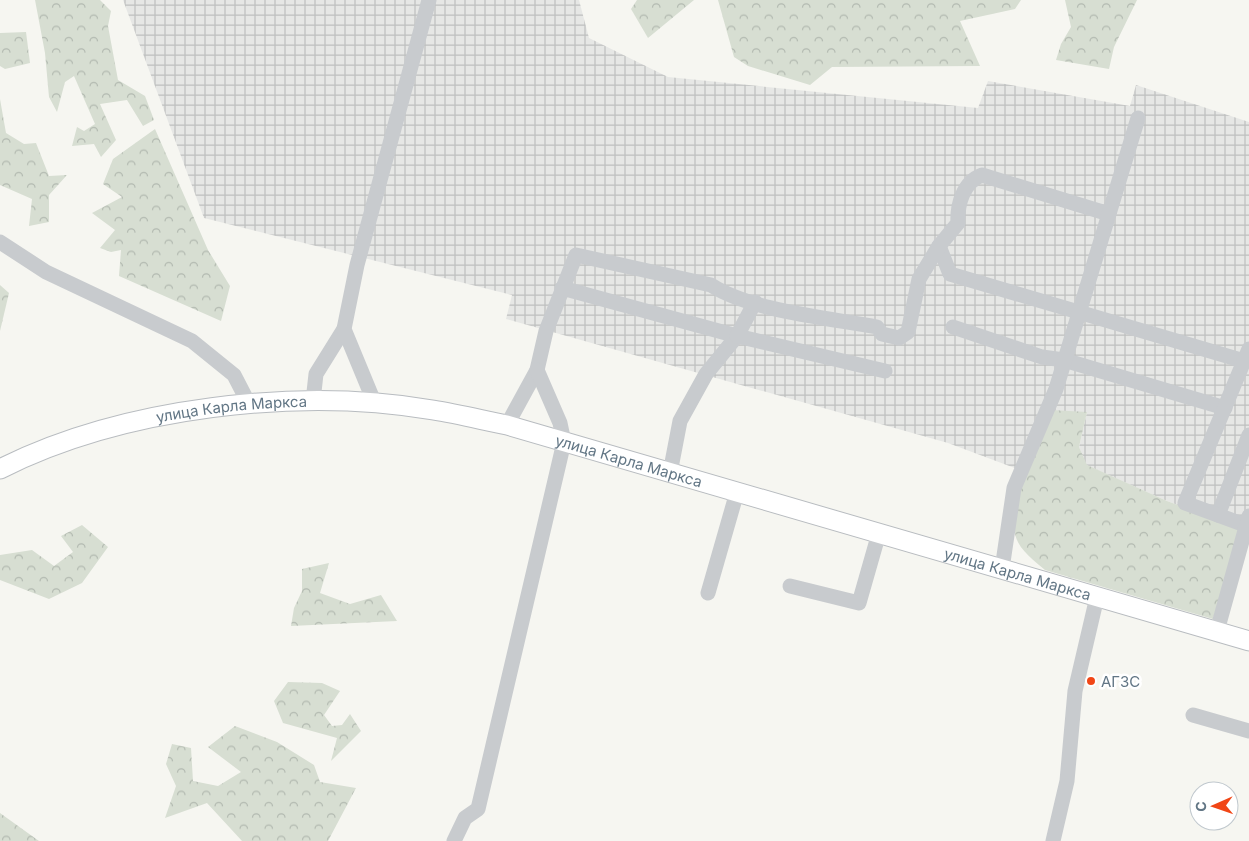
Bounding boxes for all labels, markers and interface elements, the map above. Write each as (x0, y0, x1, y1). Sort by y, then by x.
street label: улица Карла Маркса (154, 391, 307, 426)
street label: улица Карла Маркса (553, 430, 705, 491)
street label: улица Карла Маркса (942, 543, 1093, 604)
place label: АГЗС (1101, 672, 1140, 691)
marker: АГЗС (1085, 675, 1097, 687)
north arrow (1189, 781, 1239, 831)
text: С (1192, 801, 1209, 812)

